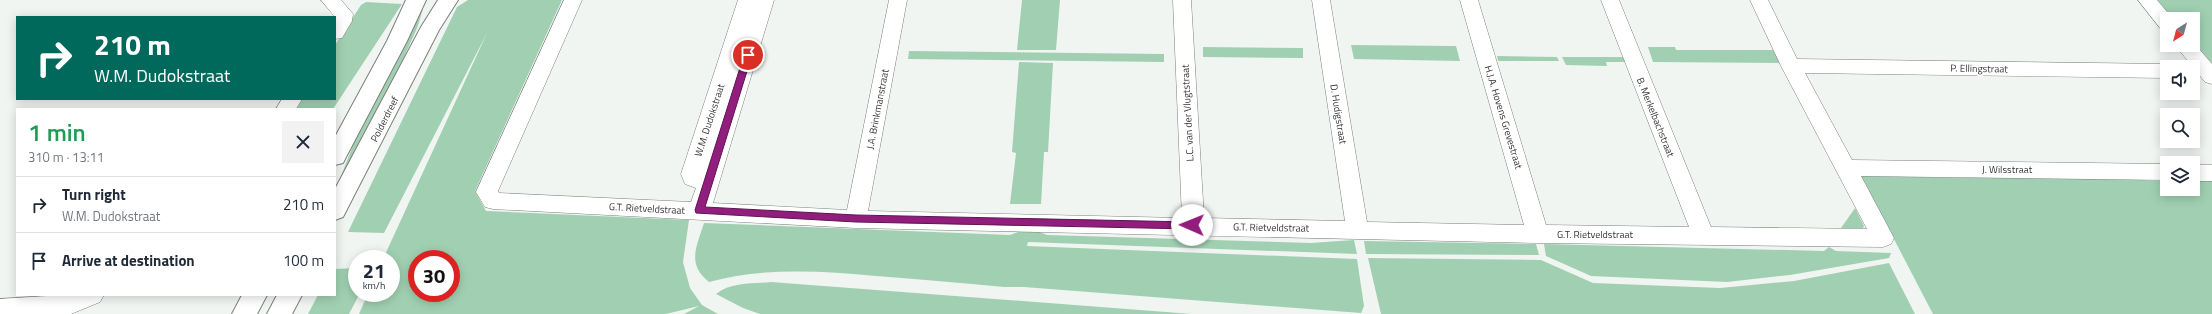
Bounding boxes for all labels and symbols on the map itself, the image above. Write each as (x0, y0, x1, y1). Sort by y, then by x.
north arrow (2160, 12, 2200, 52)
pin (731, 38, 765, 72)
street label: P. Ellingstraat (1950, 60, 2008, 77)
street label: L.C. van der Vlugtstraat (1177, 64, 1198, 162)
street label: H.J.A. Hovens Grevestraat (1481, 64, 1527, 171)
street label: J.A. Brinkmanstraat (862, 67, 893, 150)
street label: B. Merkelbachstraat (1633, 75, 1679, 160)
street label: W.M. Dudokstraat (691, 81, 728, 158)
street label: D. Hudigstraat (1326, 83, 1351, 146)
street label: Polderdreef (367, 93, 403, 145)
street label: J. Wilsstraat (1982, 162, 2033, 177)
street label: G.T. Rietveldstraat (609, 199, 686, 218)
position arrow (1171, 204, 1213, 246)
street label: G.T. Rietveldstraat (1233, 219, 1310, 236)
street label: G.T. Rietveldstraat (1557, 227, 1634, 242)
speed limit sign: 30 (408, 250, 460, 302)

